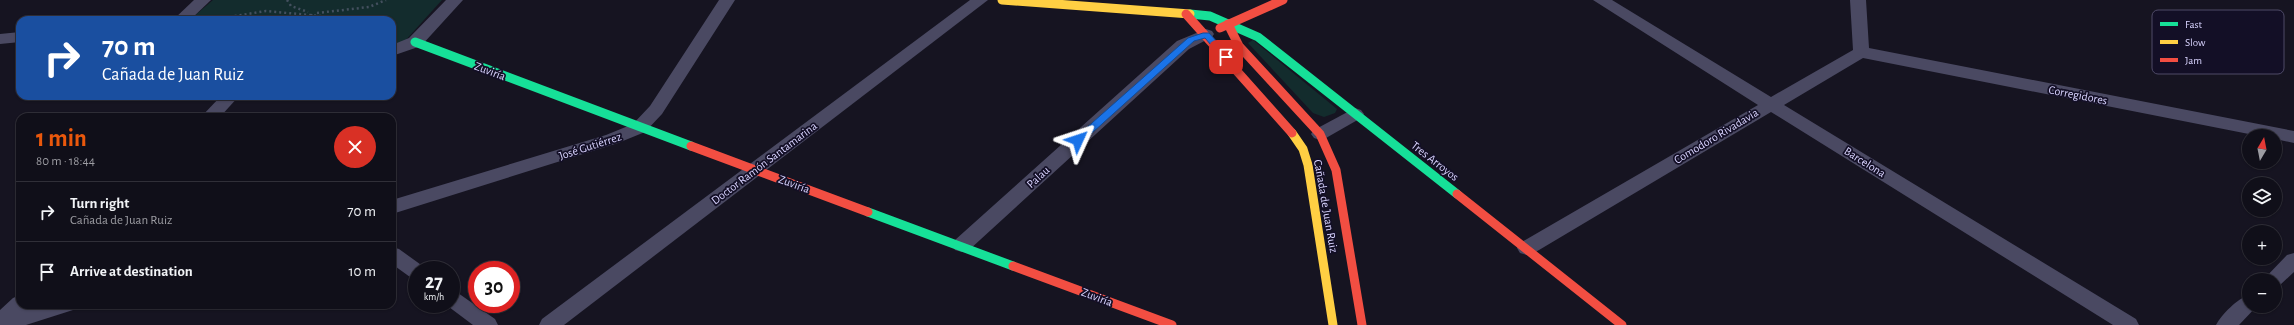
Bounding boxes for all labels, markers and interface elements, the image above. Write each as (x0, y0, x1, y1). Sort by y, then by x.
legend (2152, 10, 2284, 74)
text: Fast (2185, 19, 2203, 30)
icon: right (36, 32, 88, 84)
text: 70 m (102, 33, 156, 61)
text: Slow (2185, 37, 2206, 48)
pin (1209, 40, 1243, 74)
icon: arrive (1215, 46, 1237, 68)
text: Jam (2185, 55, 2202, 66)
street label: Zuviría (473, 60, 508, 83)
text: Cañada de Juan Ruiz (102, 66, 244, 84)
street label: Corregidores (2048, 83, 2108, 107)
street label: Comodoro Rivadavia (1672, 106, 1761, 166)
street label: Doctor Ramón Santamarina (709, 119, 819, 207)
position arrow (1057, 119, 1099, 161)
button: close (334, 126, 376, 168)
text: 1 min (36, 127, 87, 151)
north arrow (2242, 129, 2282, 169)
map controls (2242, 129, 2282, 313)
street label: José Gutiérrez (557, 130, 623, 162)
street label: Tres Arroyos (1408, 139, 1461, 184)
street label: Barcelona (1842, 145, 1888, 180)
text: 80 m · 18:44 (36, 155, 95, 168)
street label: Cañada de Juan Ruiz (1312, 158, 1340, 254)
street label: Palau (1024, 164, 1052, 190)
street label: Zuviría (777, 173, 812, 195)
button: layers (2242, 177, 2282, 217)
text: Turn right (70, 196, 129, 211)
icon: right (36, 201, 58, 223)
text: 70 m (347, 204, 376, 219)
text: Cañada de Juan Ruiz (70, 214, 172, 227)
button: + (2242, 225, 2282, 265)
icon: arrive (36, 261, 58, 283)
speed limit sign: 30 (468, 261, 520, 313)
text: Arrive at destination (70, 264, 193, 279)
text: 10 m (348, 264, 376, 279)
text: 27 (425, 272, 443, 292)
button: − (2242, 273, 2282, 313)
street label: Zuviría (1080, 286, 1115, 309)
text: km/h (424, 292, 444, 302)

